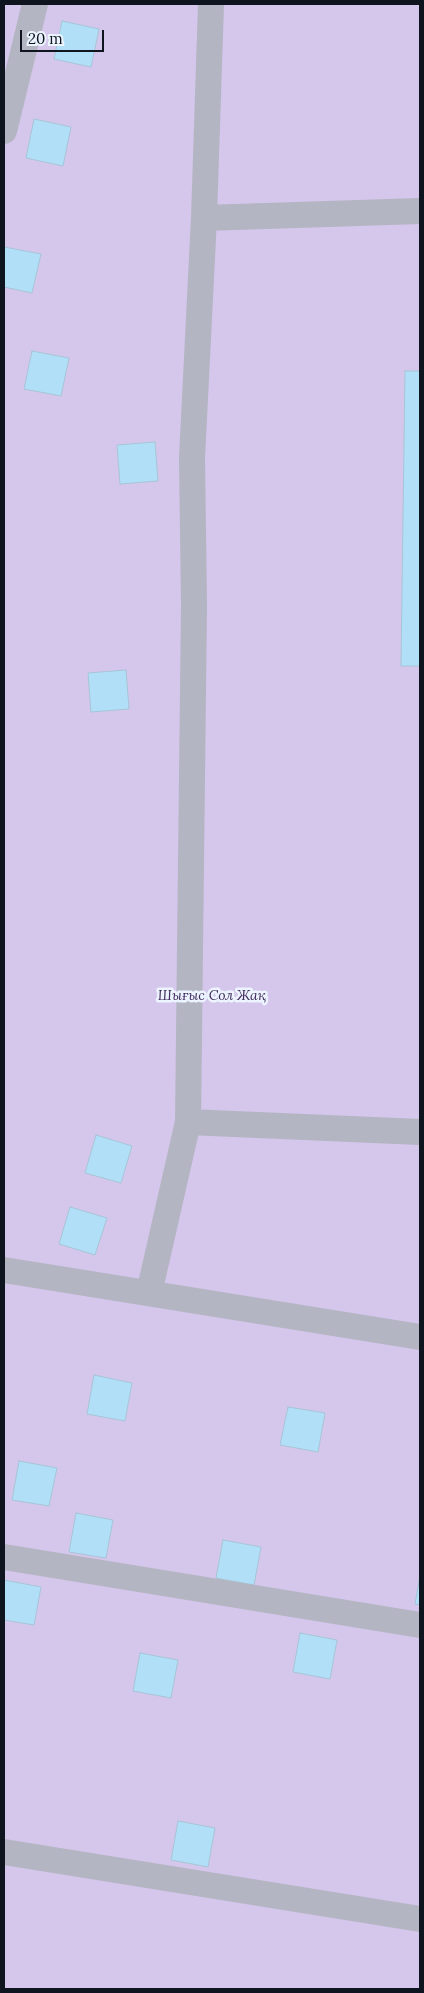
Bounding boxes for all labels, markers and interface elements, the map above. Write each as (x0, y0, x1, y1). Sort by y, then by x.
scale bar (22, 20, 106, 52)
text: 20 m (28, 29, 63, 48)
park label: Шығыс Сол Жақ (158, 988, 266, 1004)

